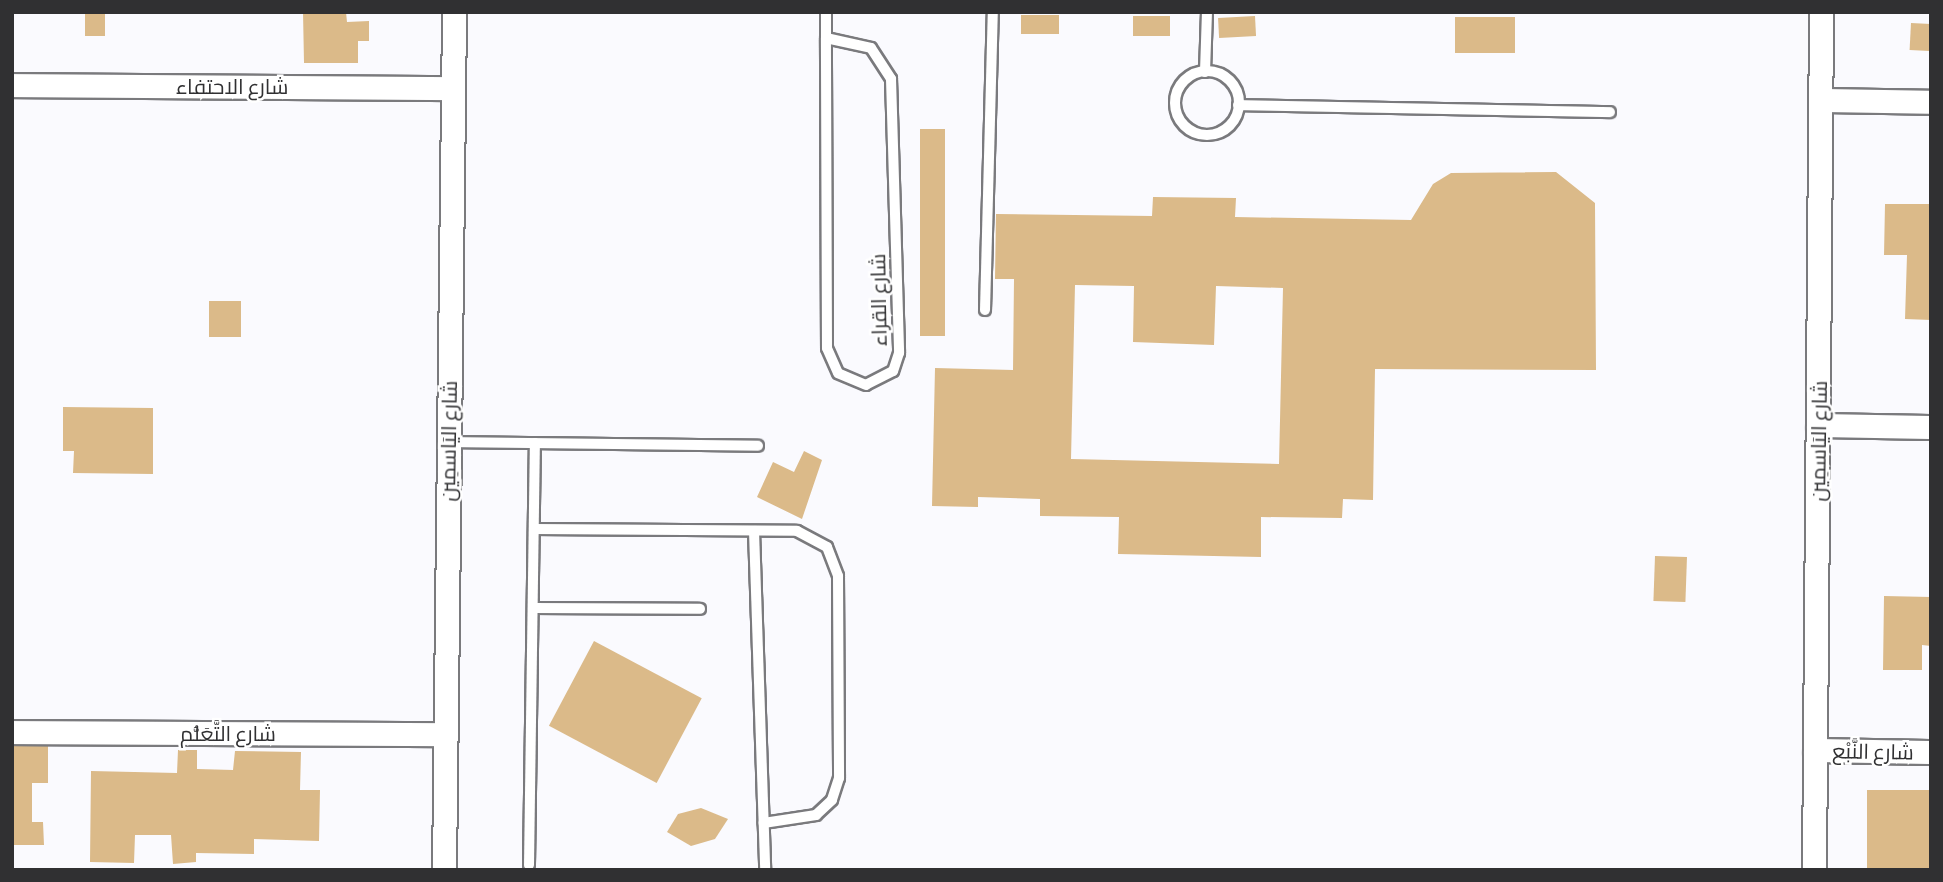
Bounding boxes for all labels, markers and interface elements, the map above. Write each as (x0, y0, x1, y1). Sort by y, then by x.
street label: شارع الاحتفاء (176, 73, 288, 99)
street label: شارع القراء (865, 253, 891, 347)
street label: شارع اليَاسمِين (434, 380, 462, 502)
street label: شارع اليَاسمِين (1804, 380, 1832, 502)
street label: شارع التَّعَلُّم (180, 720, 276, 746)
street label: شارع النَّبْع (1832, 738, 1914, 764)

